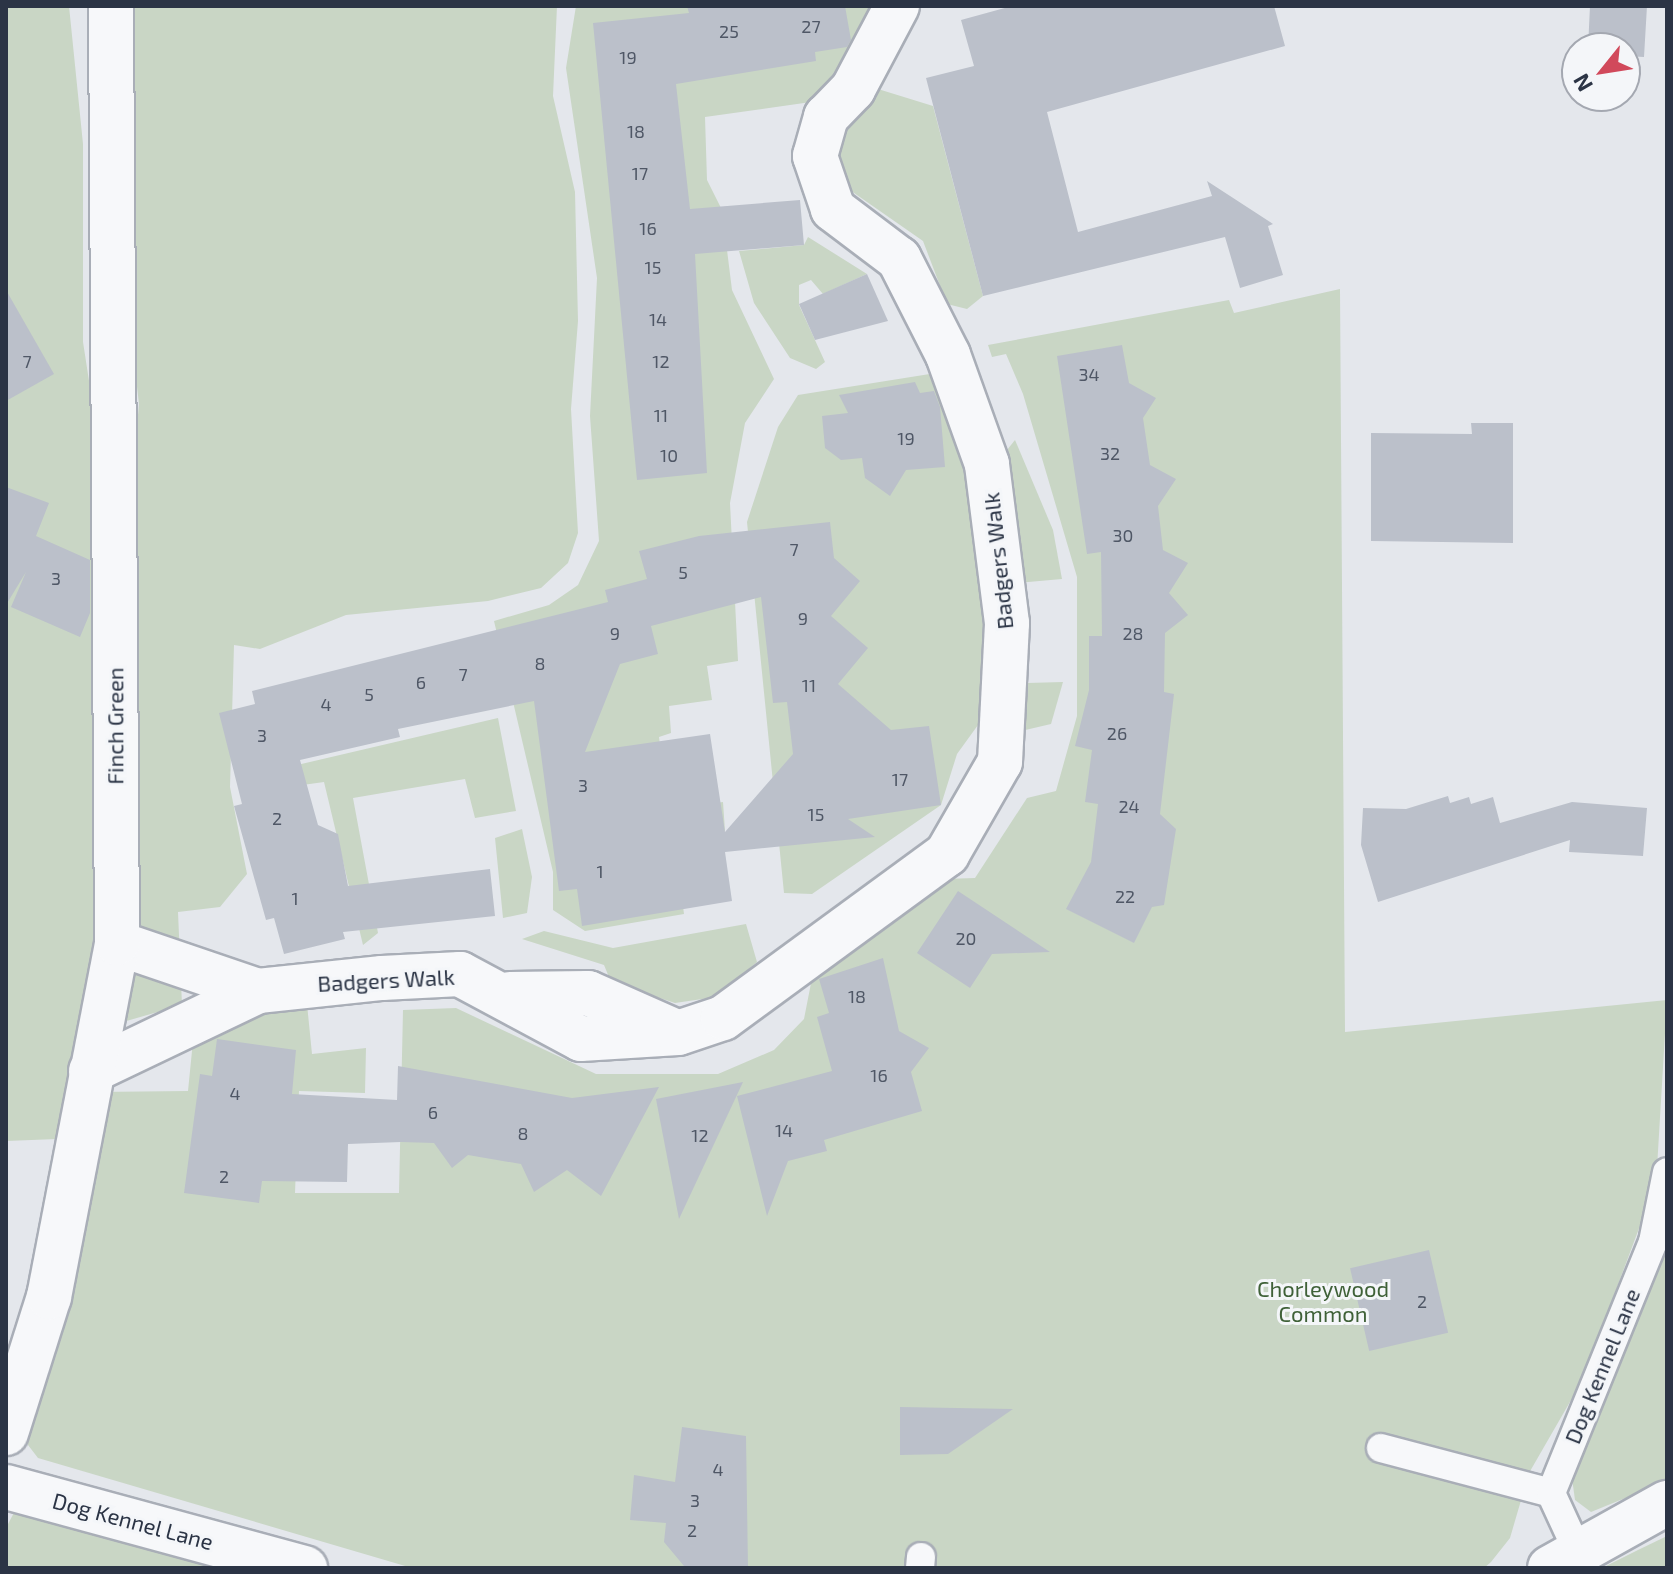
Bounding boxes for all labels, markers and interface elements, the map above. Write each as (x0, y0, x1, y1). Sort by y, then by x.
house number: 27 (801, 15, 821, 37)
house number: 25 (719, 20, 739, 42)
north arrow (1561, 32, 1641, 112)
house number: 19 (619, 46, 637, 68)
text: N (1567, 70, 1597, 96)
house number: 18 (627, 120, 645, 142)
house number: 17 (632, 162, 648, 184)
house number: 16 (639, 217, 657, 239)
house number: 15 (645, 256, 661, 278)
house number: 14 (649, 308, 667, 330)
house number: 7 (22, 350, 32, 372)
house number: 12 (652, 350, 670, 372)
house number: 34 (1078, 363, 1100, 385)
house number: 11 (654, 404, 668, 426)
house number: 19 (897, 427, 915, 449)
house number: 32 (1100, 442, 1120, 464)
house number: 10 (660, 444, 678, 466)
street label: Badgers Walk (978, 491, 1018, 631)
house number: 30 (1113, 524, 1133, 546)
house number: 7 (789, 538, 799, 560)
house number: 5 (678, 561, 688, 583)
house number: 3 (51, 567, 61, 589)
house number: 9 (798, 607, 808, 629)
house number: 9 (610, 622, 620, 644)
house number: 28 (1122, 622, 1144, 644)
house number: 8 (535, 652, 545, 674)
house number: 7 (458, 663, 468, 685)
street label: Finch Green (102, 667, 128, 785)
house number: 6 (416, 671, 426, 693)
house number: 11 (802, 674, 816, 696)
house number: 5 (364, 683, 374, 705)
house number: 4 (320, 693, 332, 715)
house number: 26 (1107, 722, 1127, 744)
house number: 3 (257, 724, 267, 746)
house number: 17 (892, 768, 908, 790)
house number: 3 (578, 774, 588, 796)
house number: 24 (1118, 795, 1140, 817)
house number: 15 (808, 803, 824, 825)
house number: 2 (272, 807, 282, 829)
house number: 1 (596, 860, 604, 882)
house number: 22 (1115, 885, 1135, 907)
house number: 1 (291, 887, 299, 909)
house number: 20 (956, 927, 976, 949)
street label: Badgers Walk (317, 963, 455, 997)
house number: 18 (848, 985, 866, 1007)
house number: 16 (870, 1064, 888, 1086)
house number: 4 (229, 1082, 241, 1104)
house number: 6 (428, 1101, 438, 1123)
house number: 14 (775, 1119, 793, 1141)
house number: 8 (518, 1122, 528, 1144)
house number: 12 (691, 1124, 709, 1146)
house number: 2 (219, 1165, 229, 1187)
park label: Chorleywood Common (1257, 1275, 1389, 1326)
street label: Dog Kennel Lane (1559, 1284, 1645, 1448)
house number: 2 (1417, 1290, 1427, 1312)
house number: 4 (712, 1458, 724, 1480)
street label: Dog Kennel Lane (50, 1487, 216, 1555)
house number: 3 (690, 1489, 700, 1511)
house number: 2 (687, 1519, 697, 1541)

